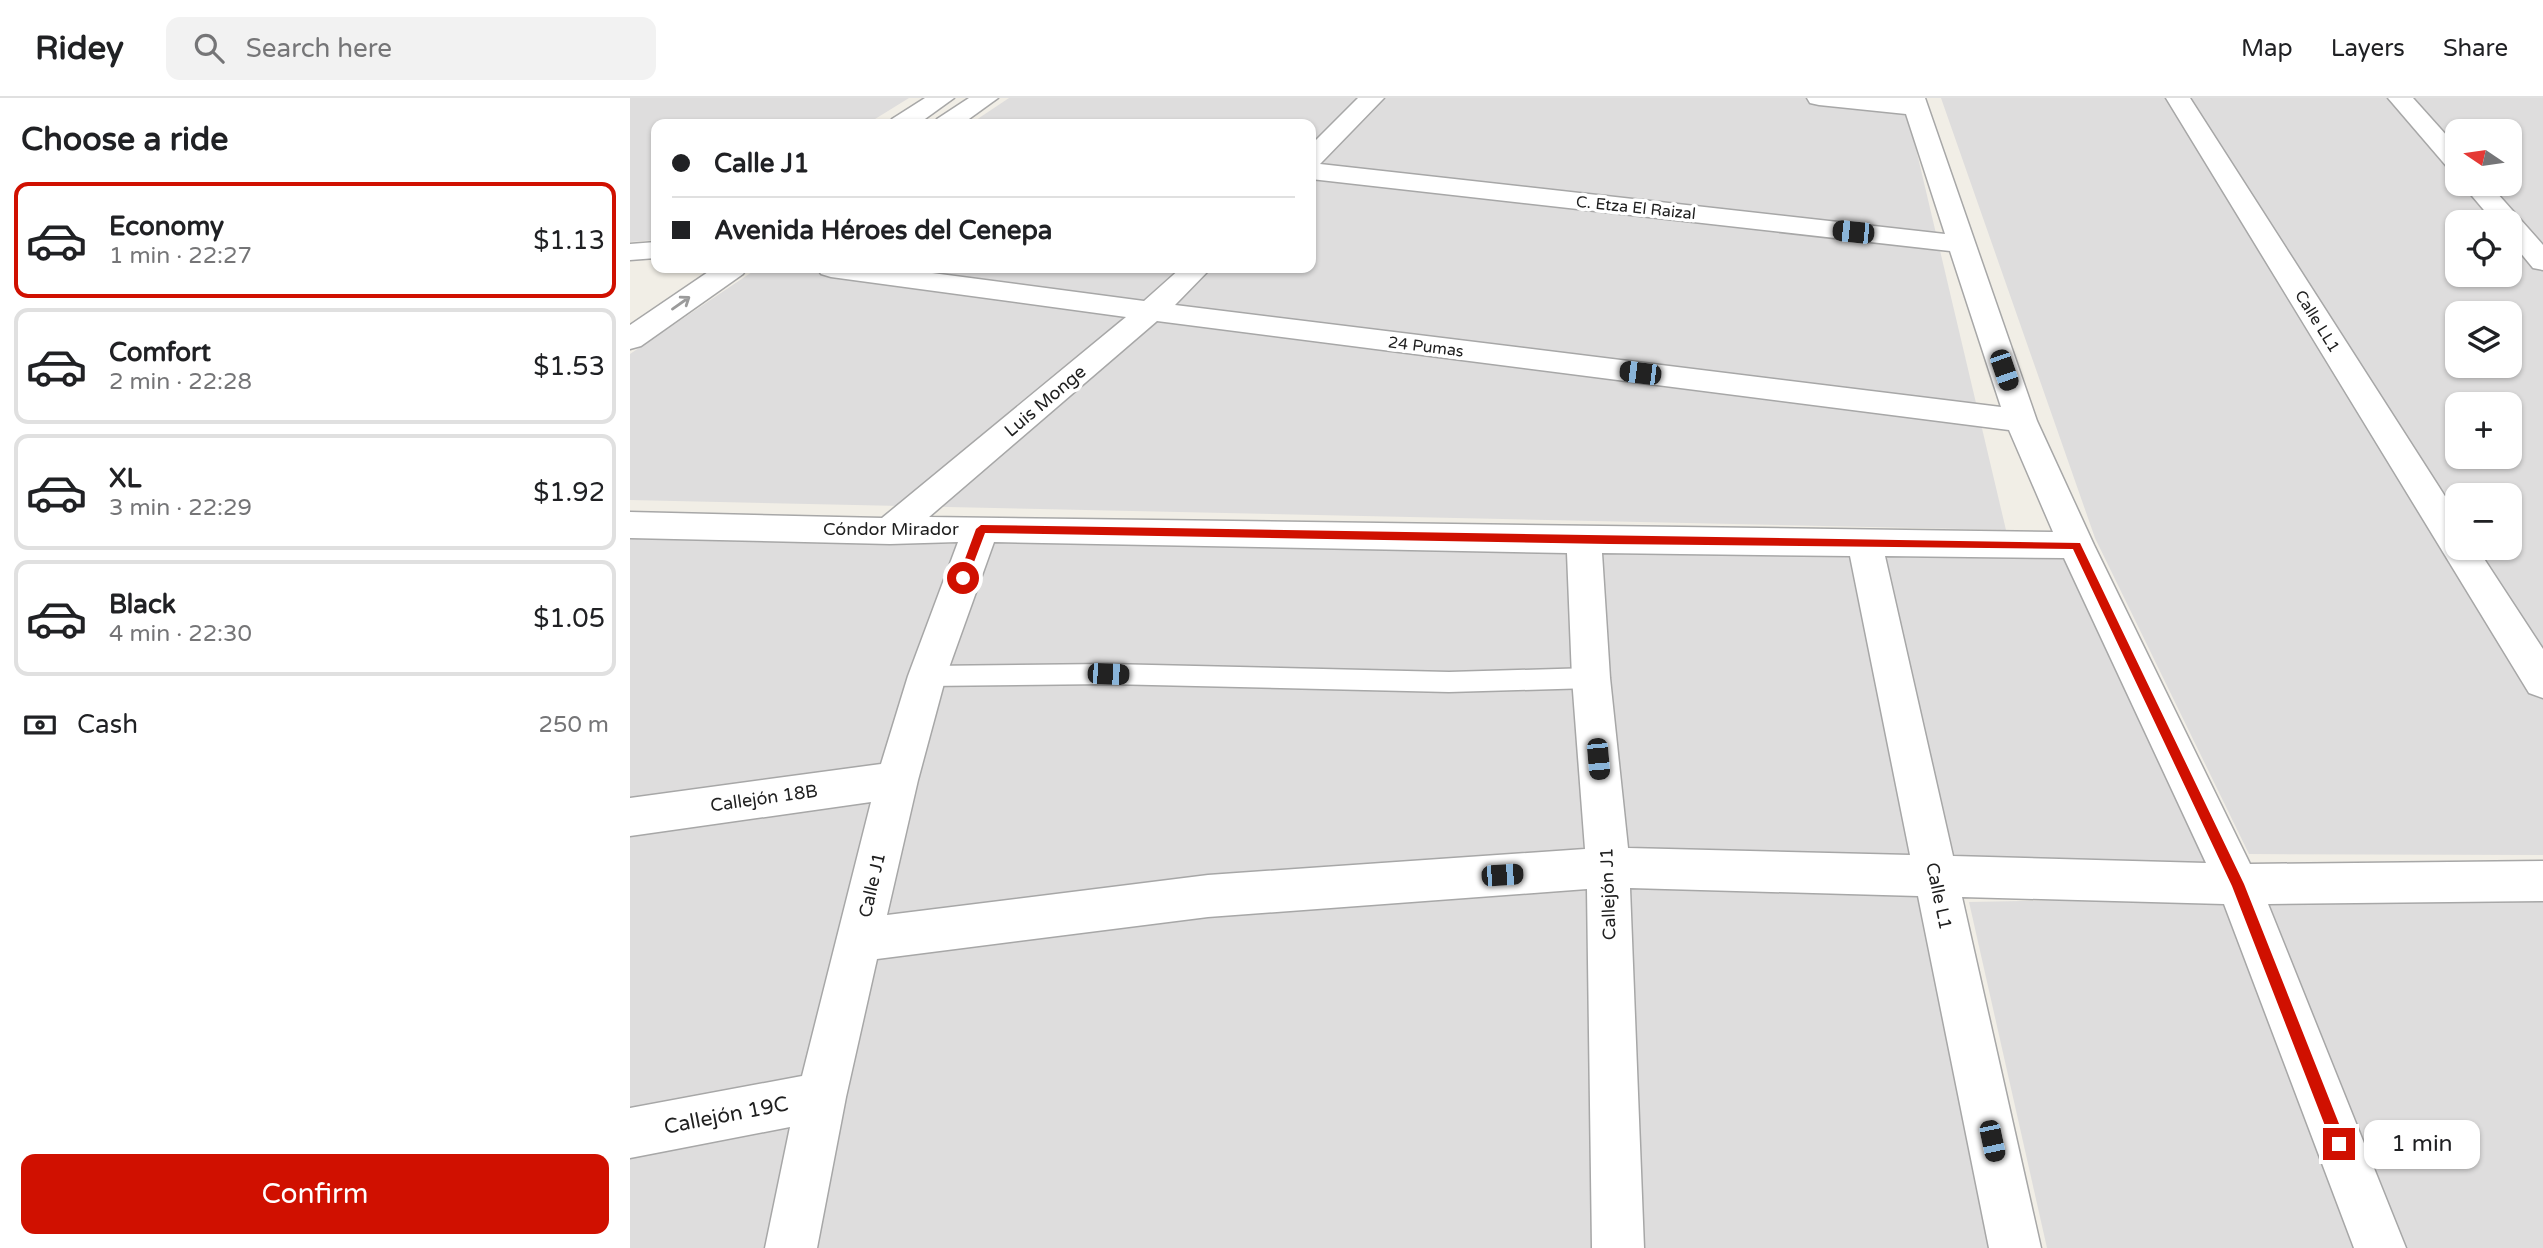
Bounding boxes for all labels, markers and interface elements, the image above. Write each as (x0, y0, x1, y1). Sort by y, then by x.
search box (166, 17, 656, 80)
text: Ridey (35, 29, 124, 68)
icon: search (190, 29, 228, 67)
text: Search here (246, 33, 392, 64)
text: Map (2241, 34, 2293, 63)
text: Layers (2331, 34, 2405, 63)
text: Share (2443, 34, 2508, 63)
north arrow (2445, 119, 2522, 196)
map controls (2445, 119, 2522, 560)
text: Choose a ride (21, 121, 228, 159)
text: Calle J1 (714, 148, 810, 179)
street label: C. Etza El Raizal (1575, 192, 1697, 224)
icon: car (25, 209, 88, 272)
button: locate (2445, 210, 2522, 287)
text: Economy (109, 211, 224, 242)
text: Avenida Héroes del Cenepa (714, 215, 1052, 246)
car (1832, 219, 1875, 245)
text: $1.13 (533, 225, 605, 256)
text: 1 min · 22:27 (109, 242, 252, 270)
street label: Calle LL1 (2290, 287, 2344, 356)
one-way arrow (671, 296, 690, 310)
button: layers (2445, 301, 2522, 378)
street label: 24 Pumas (1387, 332, 1465, 362)
icon: car (25, 335, 88, 398)
text: Comfort (109, 337, 211, 368)
car (1988, 347, 2021, 393)
text: $1.53 (533, 351, 605, 382)
car (1618, 360, 1663, 386)
street label: Luis Monge (1000, 361, 1090, 441)
text: 2 min · 22:28 (109, 368, 252, 396)
button: + (2445, 392, 2522, 469)
icon: car (25, 461, 88, 524)
text: XL (109, 463, 141, 494)
text: $1.92 (533, 477, 605, 508)
button: − (2445, 483, 2522, 560)
text: 3 min · 22:29 (109, 494, 252, 522)
street label: Cóndor Mirador (823, 518, 959, 540)
route start (947, 562, 979, 594)
icon: car (25, 587, 88, 650)
text: Black (109, 589, 176, 620)
text: $1.05 (533, 603, 605, 634)
text: 4 min · 22:30 (109, 620, 252, 648)
car (1087, 663, 1130, 685)
icon: cash (21, 706, 59, 744)
text: Cash (77, 709, 138, 740)
text: 250 m (539, 711, 609, 739)
car (1586, 737, 1611, 781)
street label: Callejón 18B (709, 780, 819, 816)
street label: Callejón J1 (1595, 847, 1621, 941)
street label: Calle J1 (854, 850, 890, 920)
street label: Calle L1 (1921, 860, 1957, 932)
car (1481, 863, 1524, 887)
street label: Callejón 19C (662, 1091, 790, 1140)
car (1978, 1118, 2007, 1164)
callout: 1 min (2364, 1119, 2479, 1168)
route end (2323, 1128, 2355, 1160)
text: 1 min (2391, 1130, 2453, 1158)
button: Confirm (21, 1154, 609, 1234)

